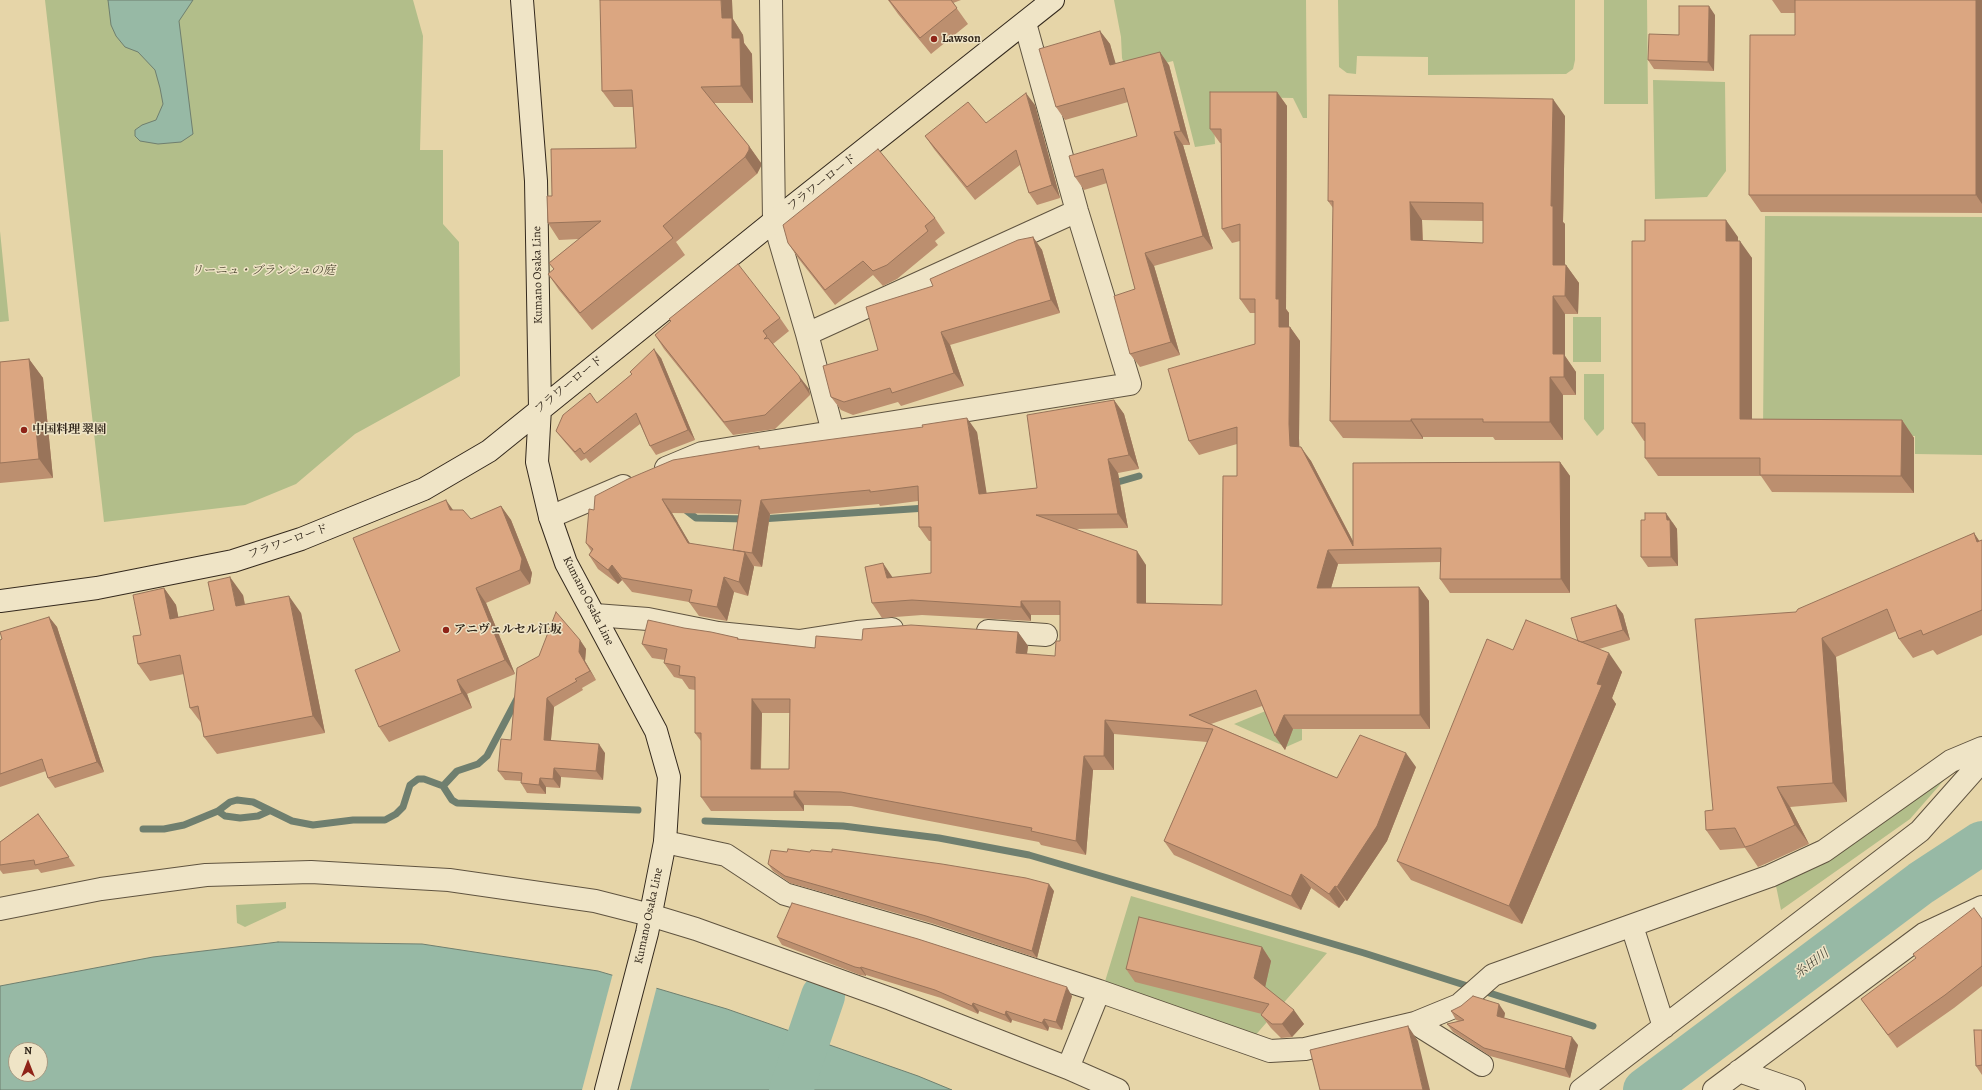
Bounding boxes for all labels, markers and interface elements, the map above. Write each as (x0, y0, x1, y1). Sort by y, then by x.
place label: Lawson (942, 32, 981, 46)
marker: Lawson (929, 34, 939, 44)
street label: フラワーロード (784, 151, 860, 215)
street label: Kumano Osaka Line (530, 226, 546, 324)
park label: リーニュ・ブランシュの庭 (191, 264, 335, 278)
street label: フラワーロード (532, 353, 606, 417)
place label: 中国料理 翠園 (32, 423, 106, 437)
marker: 中国料理 翠園 (19, 425, 29, 435)
street label: フラワーロード (246, 522, 330, 562)
street label: Kumano Osaka Line (559, 554, 617, 648)
place label: アニヴェルセル江坂 (454, 623, 562, 637)
marker: アニヴェルセル江坂 (441, 625, 451, 635)
street label: Kumano Osaka Line (632, 867, 666, 965)
water label: 糸田川 (1792, 946, 1832, 982)
north arrow (8, 1042, 48, 1082)
text: N (24, 1043, 32, 1058)

